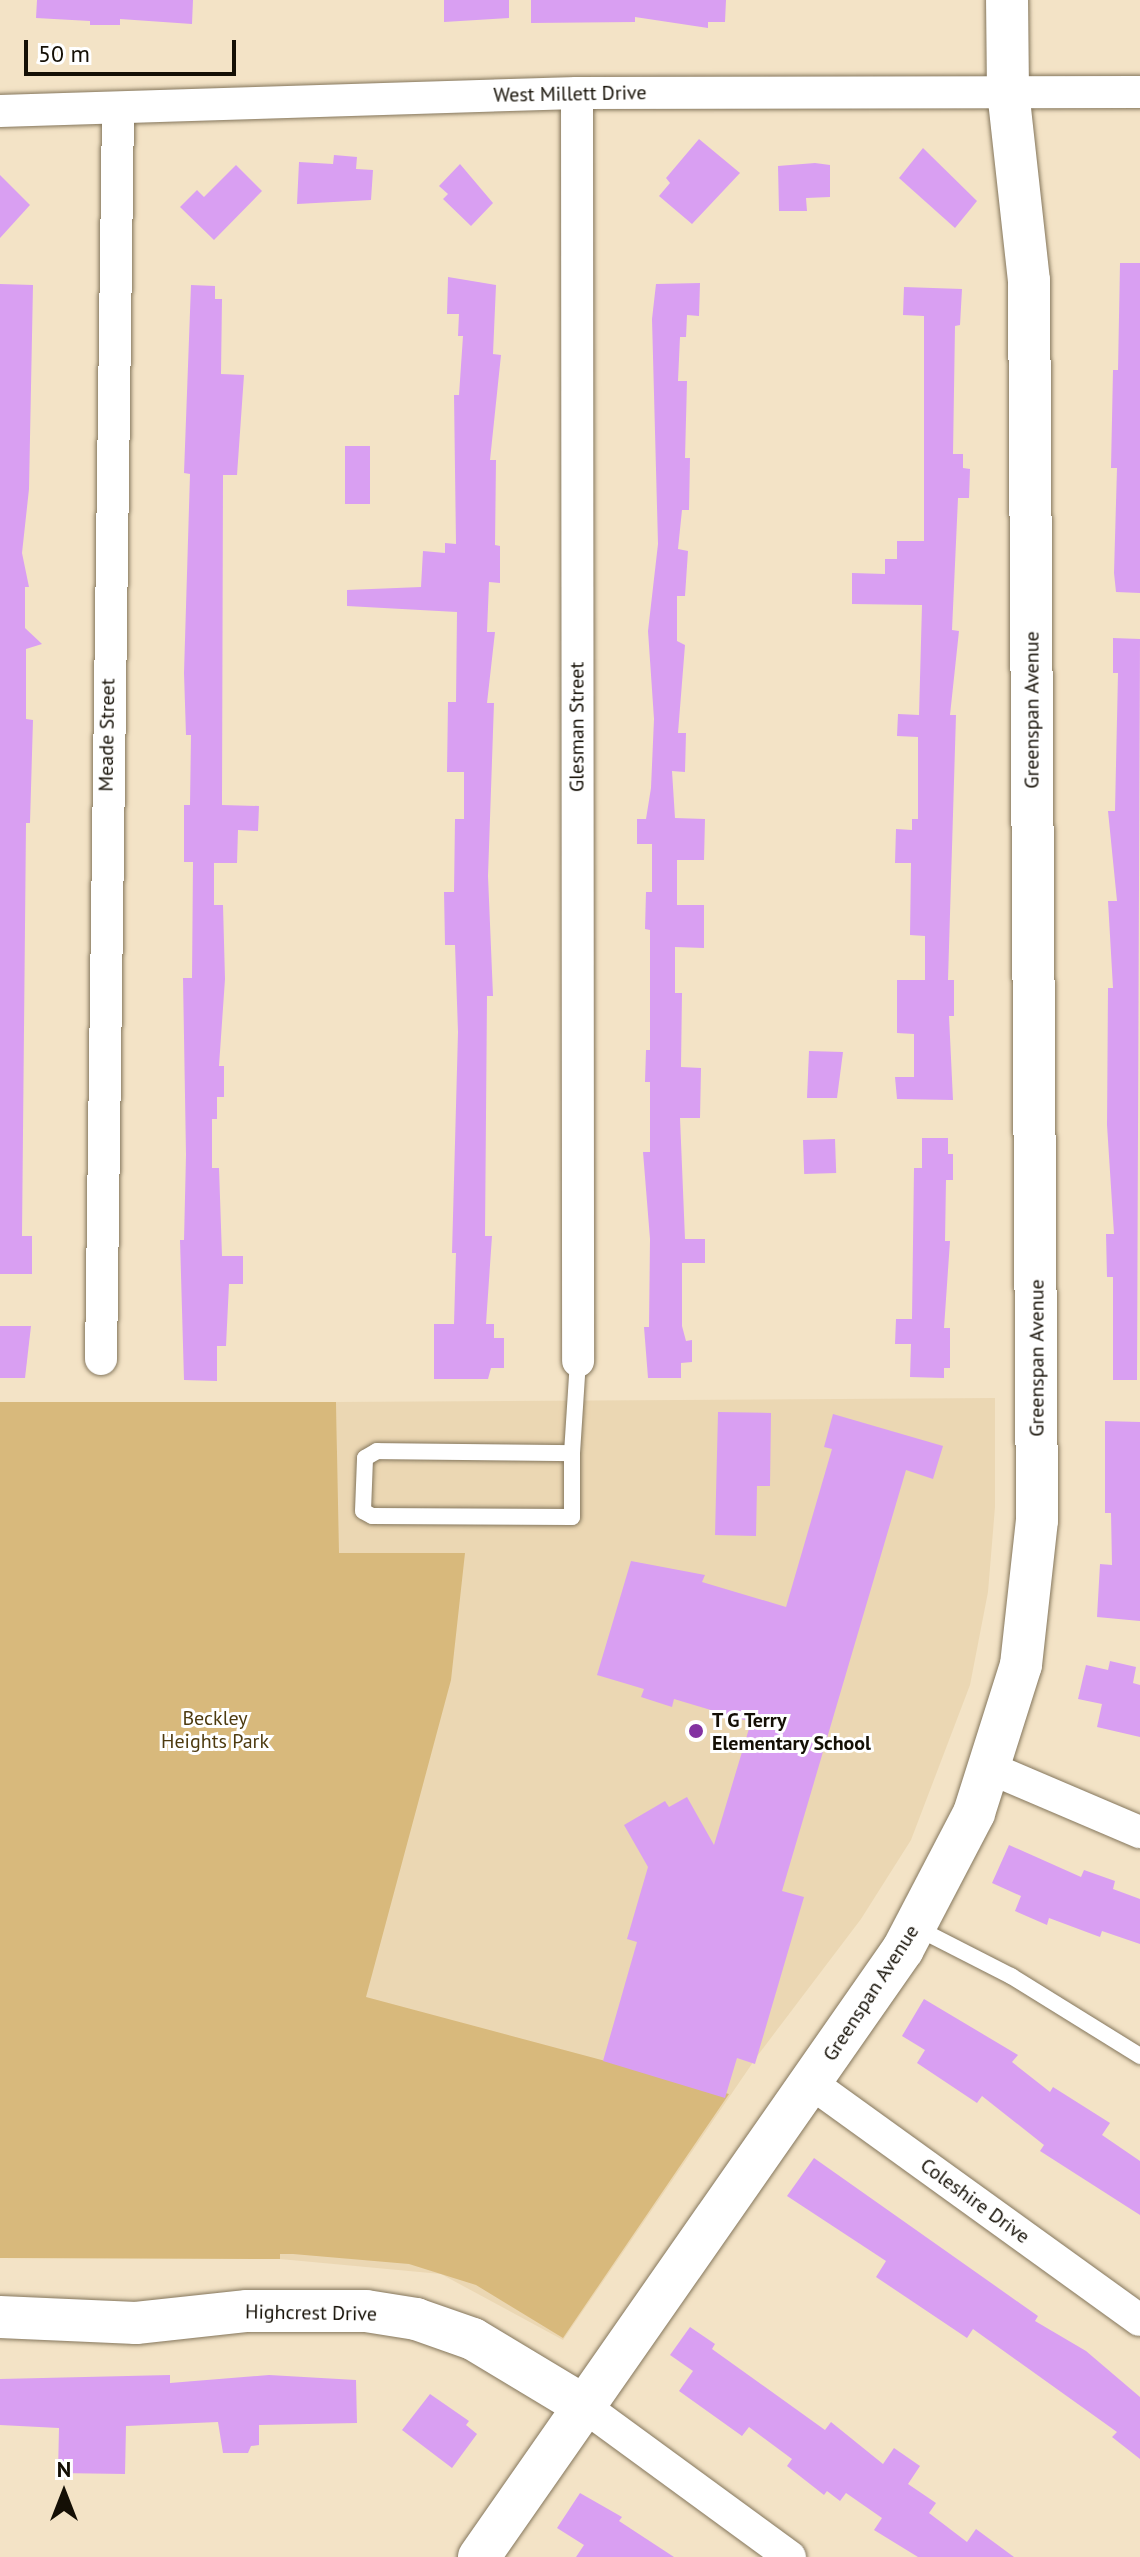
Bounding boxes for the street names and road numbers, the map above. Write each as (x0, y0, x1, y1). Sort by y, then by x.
street label: West Millett Drive (493, 81, 647, 107)
street label: Greenspan Avenue (1020, 631, 1044, 789)
street label: Glesman Street (565, 662, 589, 792)
street label: Meade Street (94, 678, 120, 792)
street label: Greenspan Avenue (1025, 1279, 1049, 1437)
street label: Greenspan Avenue (818, 1920, 924, 2066)
street label: Coleshire Drive (916, 2153, 1034, 2249)
street label: Highcrest Drive (245, 2300, 377, 2326)

